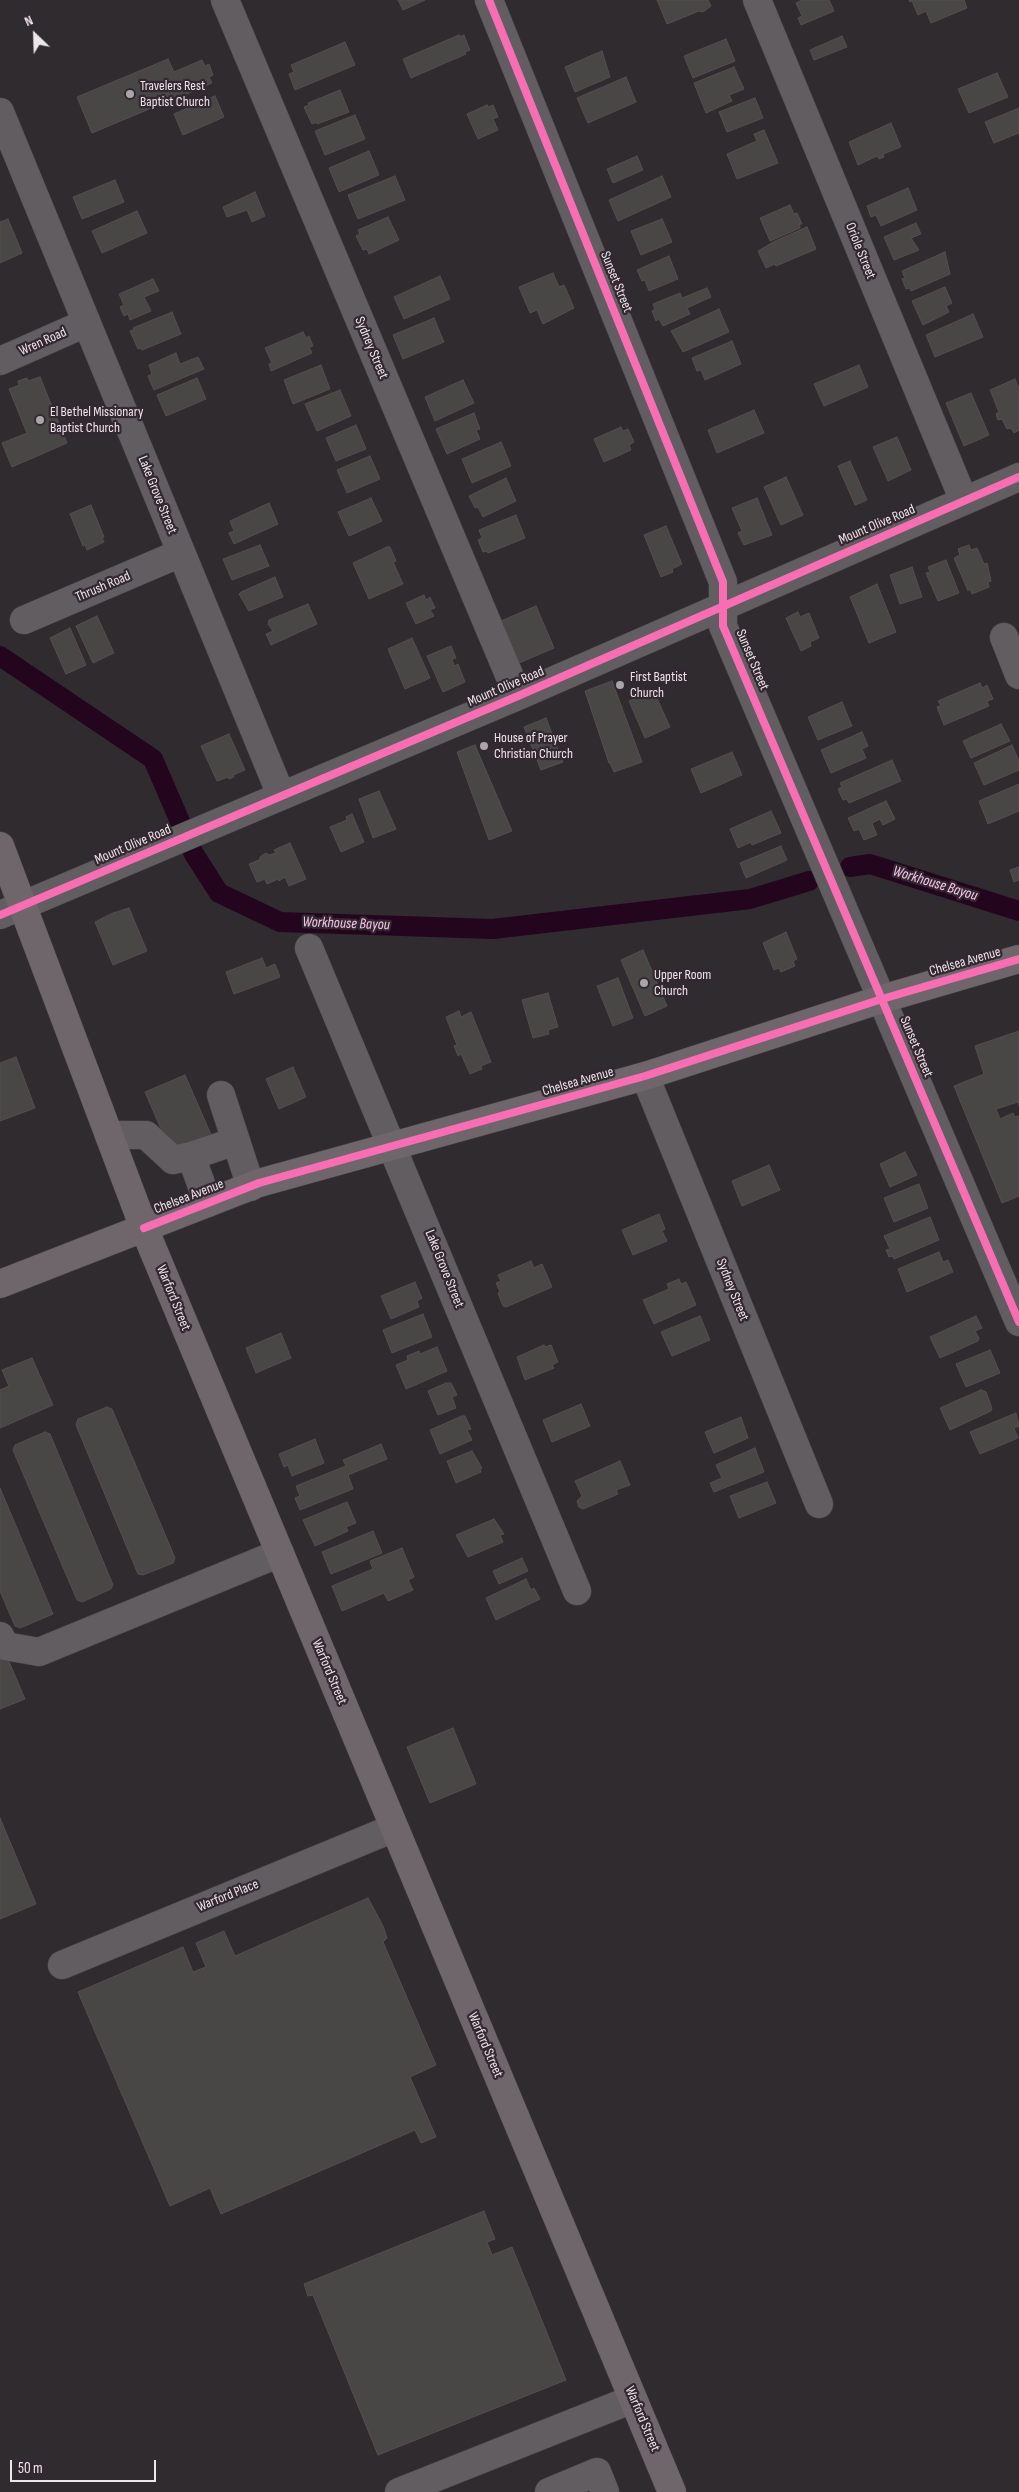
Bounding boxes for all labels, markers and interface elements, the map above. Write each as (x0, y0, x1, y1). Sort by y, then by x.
north arrow (10, 10, 60, 60)
text: N (22, 12, 36, 30)
place label: Travelers Rest Baptist Church (140, 78, 210, 110)
marker: Travelers Rest Baptist Church (124, 88, 136, 100)
street label: Oriole Street (841, 220, 879, 282)
street label: Sunset Street (596, 249, 636, 315)
street label: Sydney Street (350, 314, 392, 382)
street label: Wren Road (17, 324, 69, 360)
place label: El Bethel Missionary Baptist Church (50, 404, 143, 437)
marker: El Bethel Missionary Baptist Church (34, 414, 46, 426)
street label: Lake Grove Street (134, 453, 180, 537)
street label: Mount Olive Road (836, 501, 918, 549)
street label: Thrush Road (73, 568, 133, 606)
street label: Sunset Street (732, 627, 772, 693)
street label: Mount Olive Road (465, 663, 547, 711)
place label: First Baptist Church (630, 669, 687, 702)
marker: First Baptist Church (614, 679, 626, 691)
place label: House of Prayer Christian Church (494, 730, 573, 762)
marker: House of Prayer Christian Church (478, 740, 490, 752)
street label: Mount Olive Road (92, 821, 174, 869)
water label: Workhouse Bayou (891, 863, 979, 905)
water label: Workhouse Bayou (302, 913, 390, 935)
street label: Chelsea Avenue (927, 944, 1003, 980)
place label: Upper Room Church (654, 967, 711, 1000)
marker: Upper Room Church (638, 977, 650, 989)
street label: Sunset Street (896, 1014, 936, 1080)
street label: Chelsea Avenue (540, 1064, 616, 1100)
street label: Chelsea Avenue (152, 1176, 226, 1218)
street label: Lake Grove Street (421, 1227, 467, 1311)
street label: Sydney Street (712, 1256, 752, 1324)
street label: Warford Street (152, 1263, 194, 1333)
street label: Warford Street (308, 1637, 350, 1707)
street label: Warford Place (195, 1876, 261, 1916)
street label: Warford Street (464, 2010, 506, 2080)
street label: Warford Street (621, 2384, 663, 2454)
scale bar (12, 2450, 159, 2482)
text: 50 m (18, 2459, 43, 2478)

